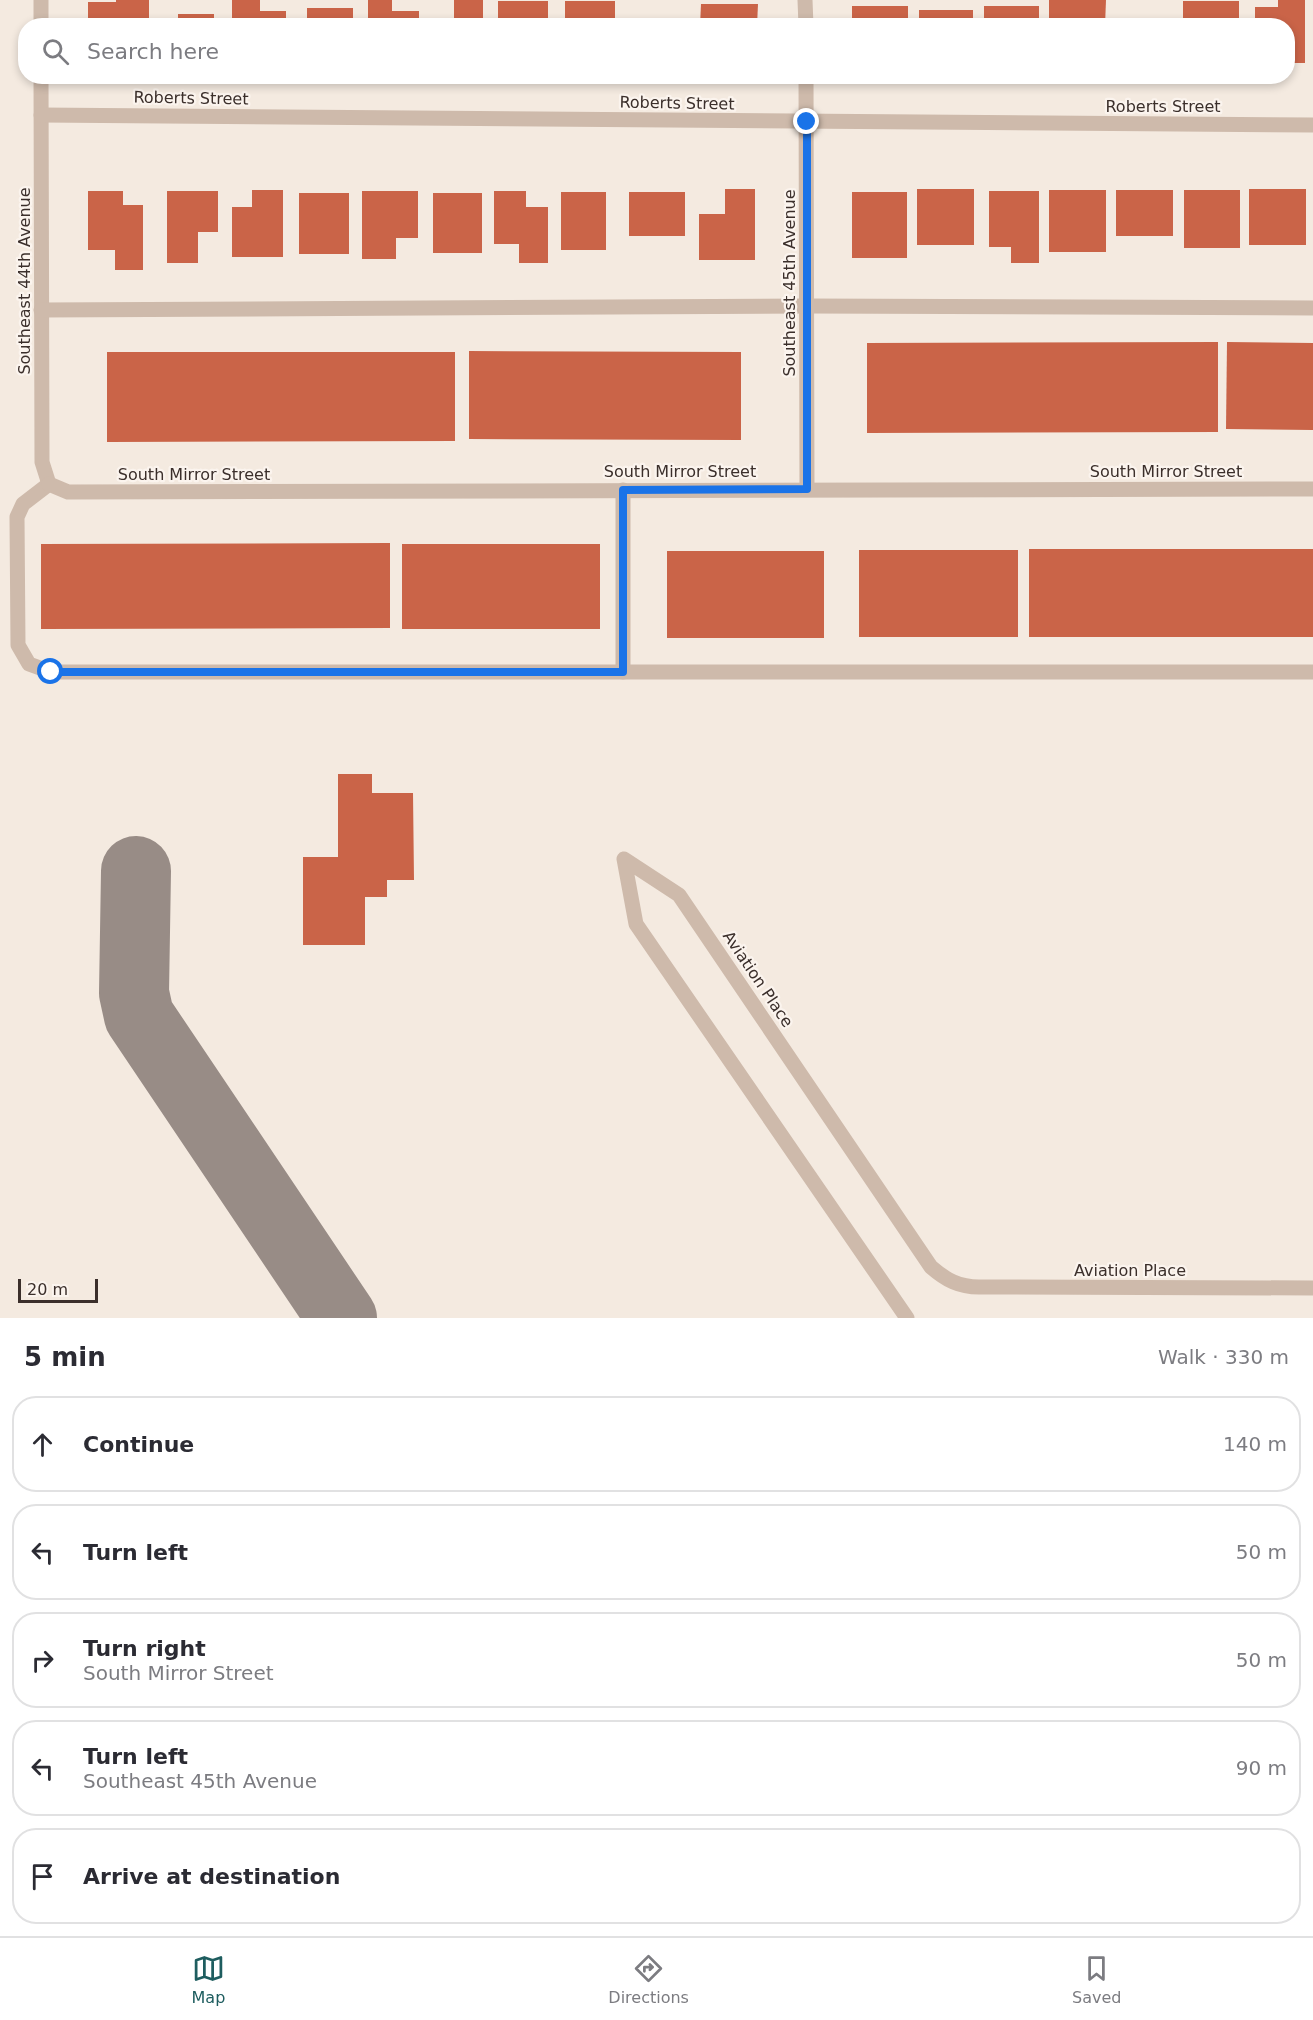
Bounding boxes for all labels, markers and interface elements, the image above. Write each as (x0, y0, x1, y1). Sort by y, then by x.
search box (18, 18, 1295, 84)
icon: search (39, 35, 72, 68)
text: Search here (87, 39, 219, 64)
street label: Roberts Street (133, 87, 249, 109)
street label: Roberts Street (619, 92, 735, 114)
street label: Roberts Street (1105, 97, 1221, 116)
route end (793, 108, 819, 134)
street label: Southeast 44th Avenue (15, 187, 34, 375)
street label: Southeast 45th Avenue (780, 189, 799, 377)
street label: South Mirror Street (604, 462, 756, 481)
street label: South Mirror Street (1090, 462, 1242, 481)
street label: South Mirror Street (118, 465, 270, 484)
route start (37, 658, 63, 684)
street label: Aviation Place (719, 927, 797, 1031)
street label: Aviation Place (1074, 1261, 1186, 1280)
scale bar (18, 1276, 98, 1304)
text: 20 m (27, 1280, 68, 1299)
text: 5 min (24, 1342, 106, 1372)
text: Walk · 330 m (1158, 1345, 1289, 1369)
icon: ahead (26, 1428, 59, 1461)
text: Continue (83, 1432, 194, 1457)
text: 140 m (1223, 1432, 1287, 1456)
icon: left (26, 1536, 59, 1569)
text: Turn left (83, 1540, 188, 1565)
text: 50 m (1236, 1540, 1287, 1564)
text: Turn right (83, 1636, 206, 1661)
icon: right (26, 1644, 59, 1677)
text: 50 m (1236, 1648, 1287, 1672)
text: South Mirror Street (83, 1661, 274, 1685)
text: Turn left (83, 1744, 188, 1769)
icon: left (26, 1752, 59, 1785)
text: 90 m (1236, 1756, 1287, 1780)
text: Southeast 45th Avenue (83, 1769, 317, 1793)
icon: arrive (26, 1860, 59, 1893)
text: Arrive at destination (83, 1864, 340, 1889)
tab: Map (192, 1952, 225, 2007)
tab: Directions (608, 1952, 689, 2007)
tab: Saved (1072, 1952, 1121, 2007)

